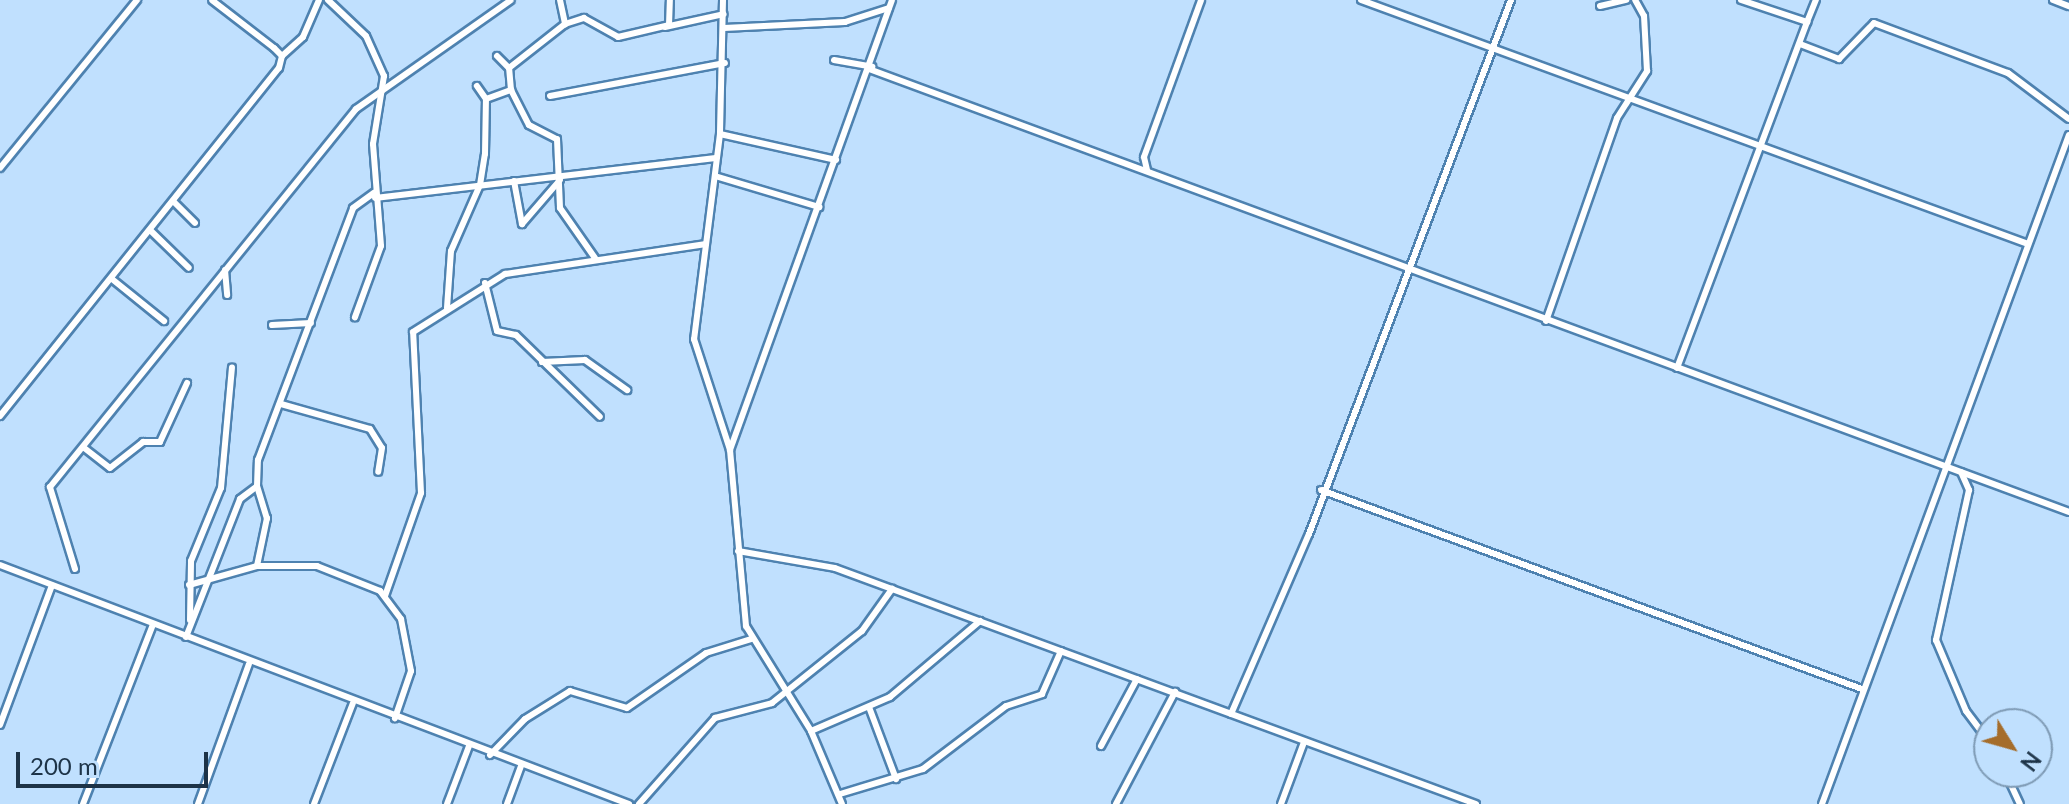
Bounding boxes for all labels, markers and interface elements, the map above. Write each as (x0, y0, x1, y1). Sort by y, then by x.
north arrow (1973, 708, 2053, 788)
scale bar (20, 736, 212, 786)
text: N (2015, 747, 2047, 776)
text: 200 m (30, 751, 98, 780)

